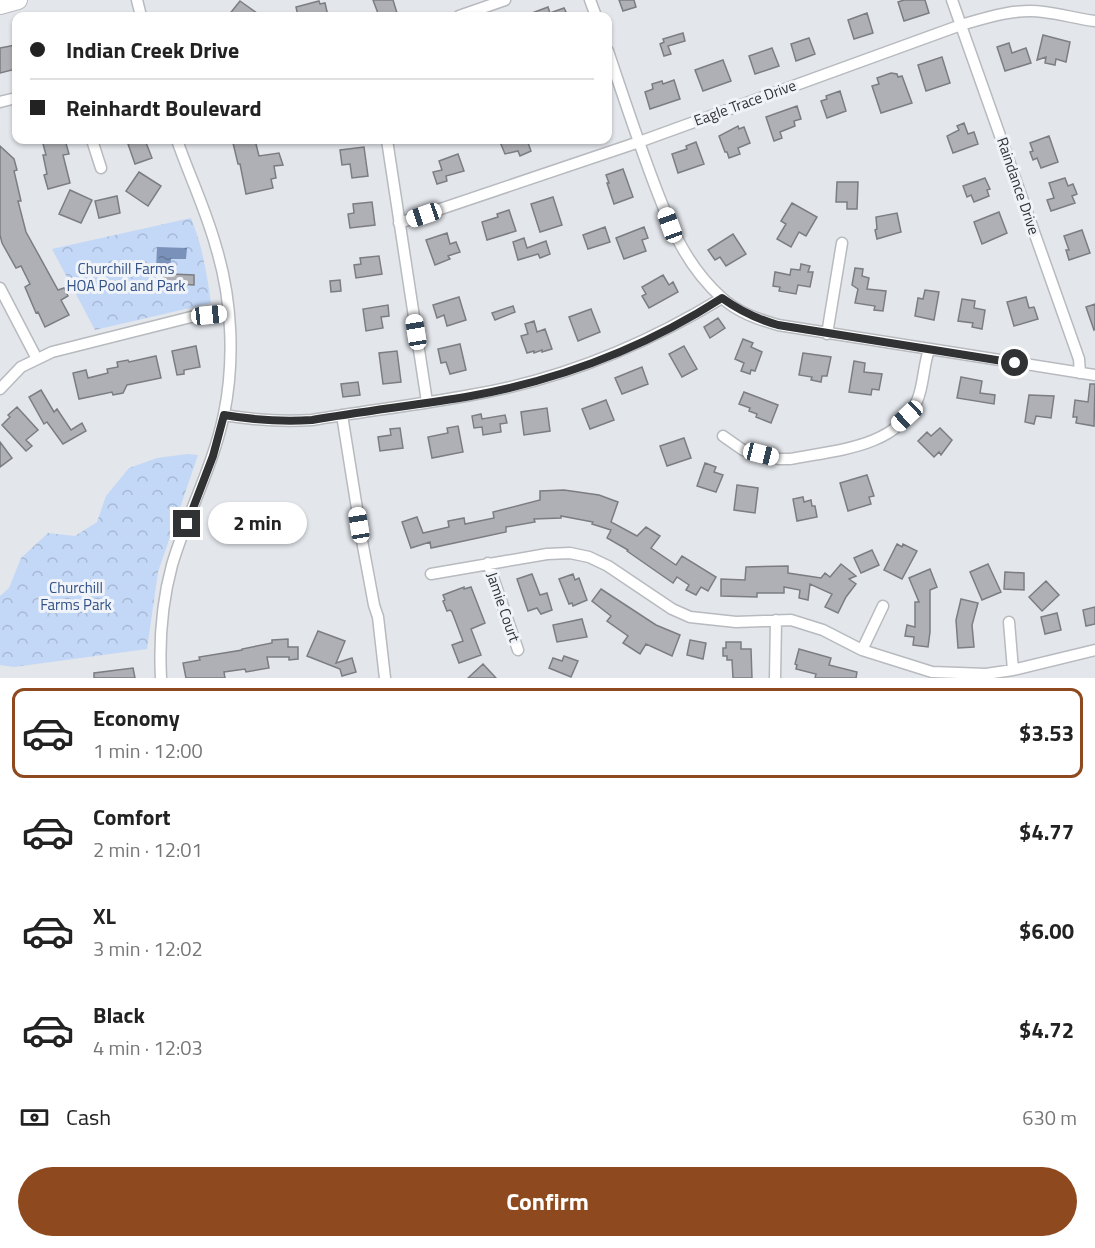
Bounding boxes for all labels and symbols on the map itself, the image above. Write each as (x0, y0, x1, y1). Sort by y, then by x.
street label: Eagle Trace Drive (690, 73, 799, 132)
street label: Raindance Drive (991, 134, 1046, 238)
car (404, 201, 444, 229)
car (655, 205, 685, 245)
park label: Churchill Farms HOA Pool and Park (66, 257, 186, 297)
car (190, 304, 228, 326)
car (404, 313, 428, 351)
route start (1001, 349, 1028, 376)
car (888, 397, 926, 435)
car (741, 441, 781, 467)
callout: 2 min (208, 503, 307, 545)
car (347, 506, 371, 544)
route end (173, 510, 200, 537)
street label: Jamie Court (481, 569, 526, 646)
park label: Churchill Farms Park (40, 576, 112, 616)

